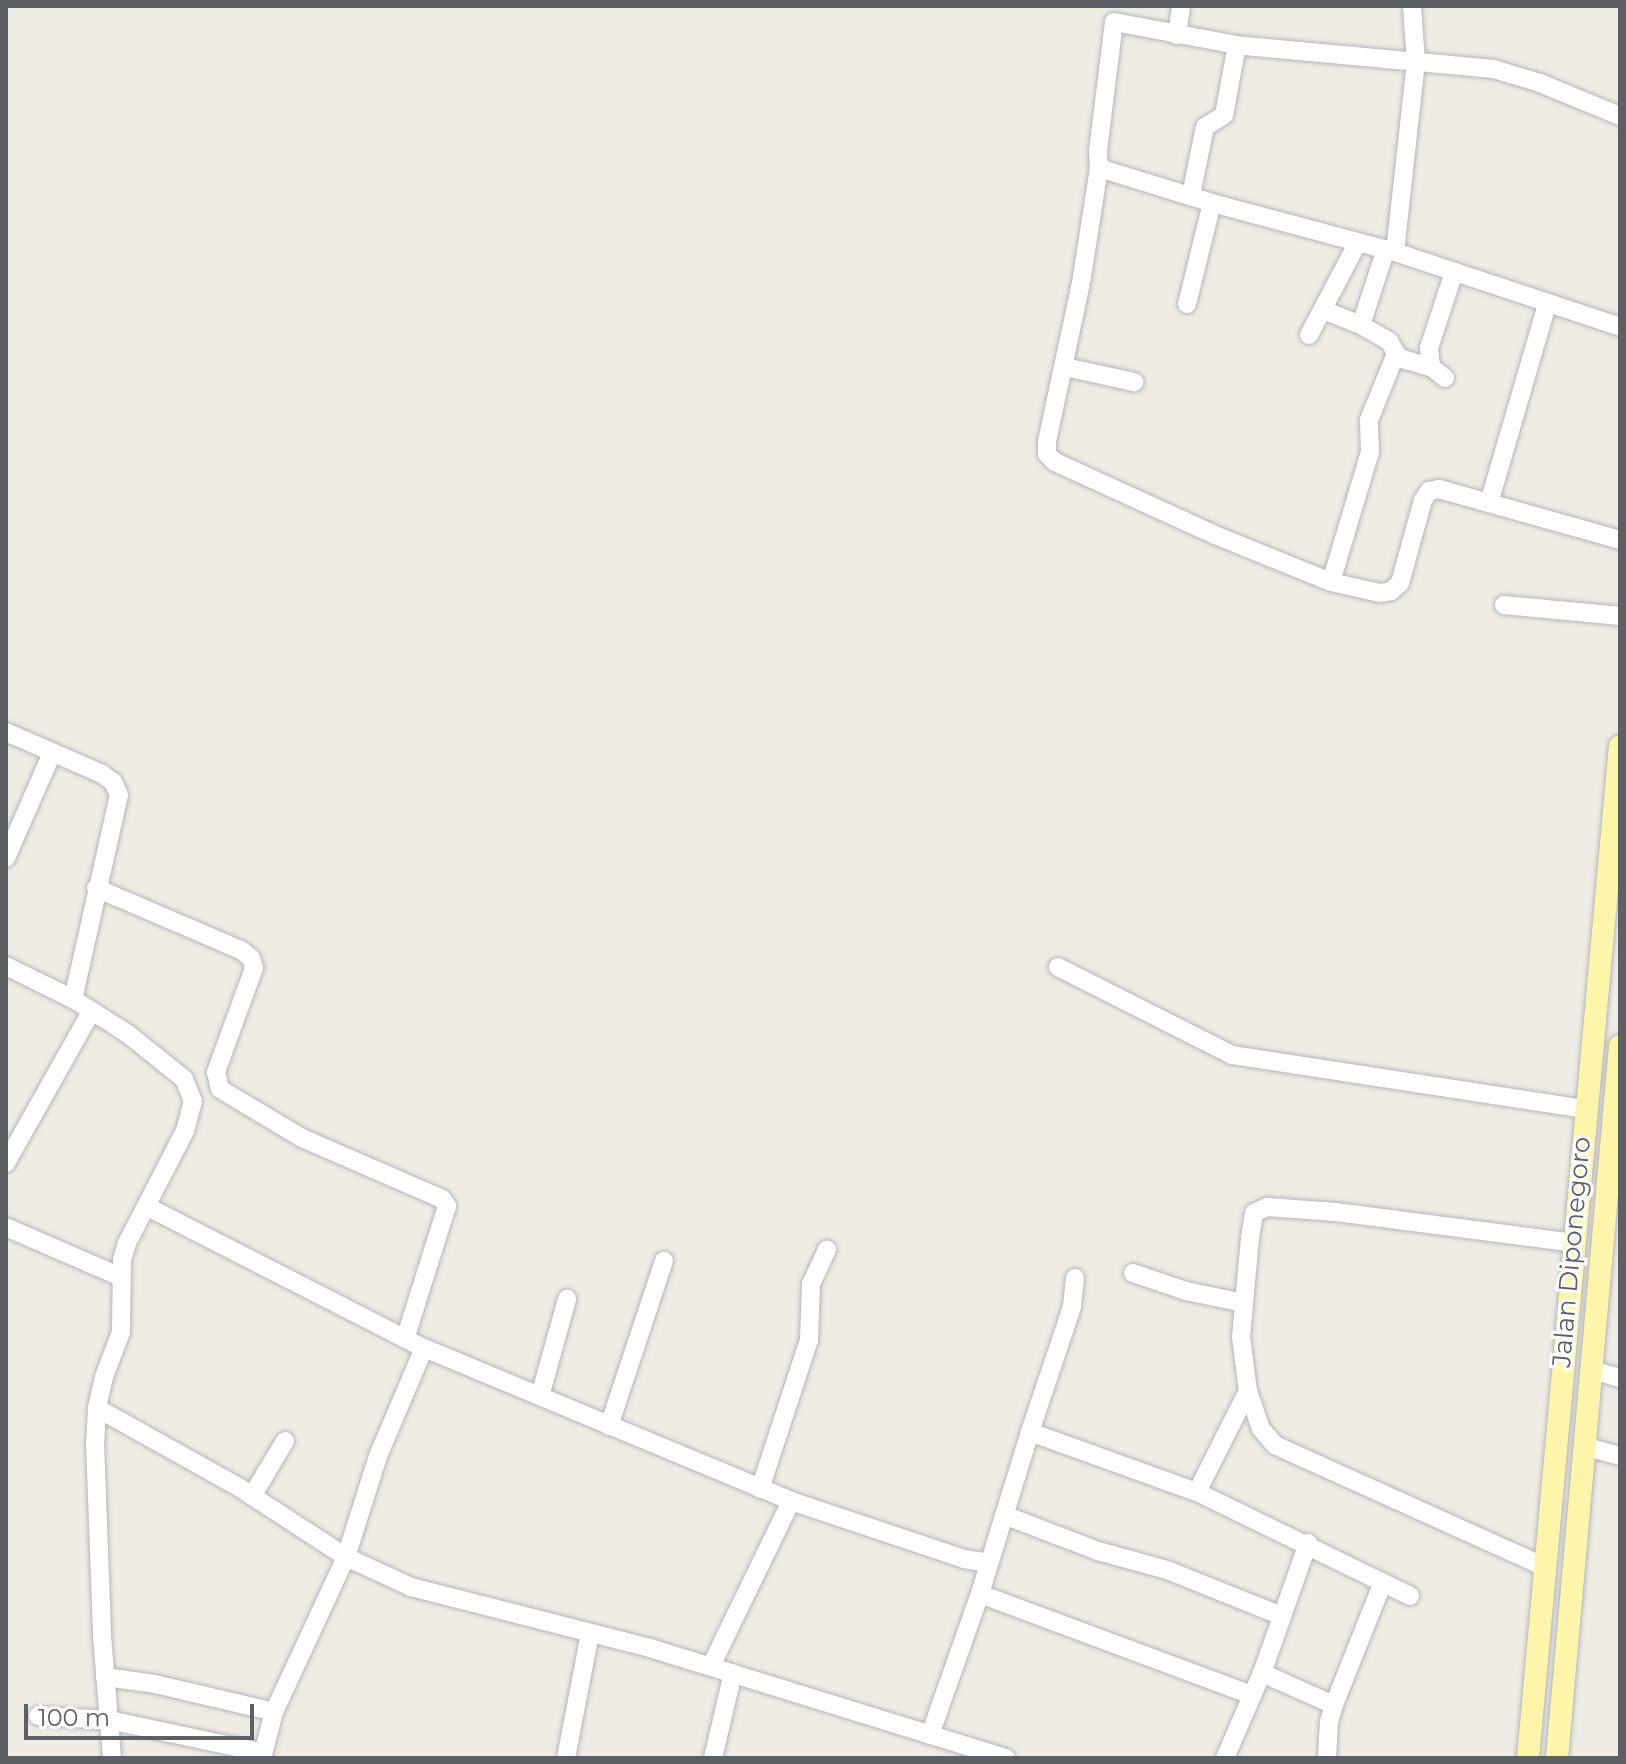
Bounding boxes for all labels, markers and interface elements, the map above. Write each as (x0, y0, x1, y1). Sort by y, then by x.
street label: Jalan Diponegoro (1546, 1135, 1598, 1369)
scale bar (28, 1688, 258, 1738)
text: 100 m (38, 1703, 110, 1732)

